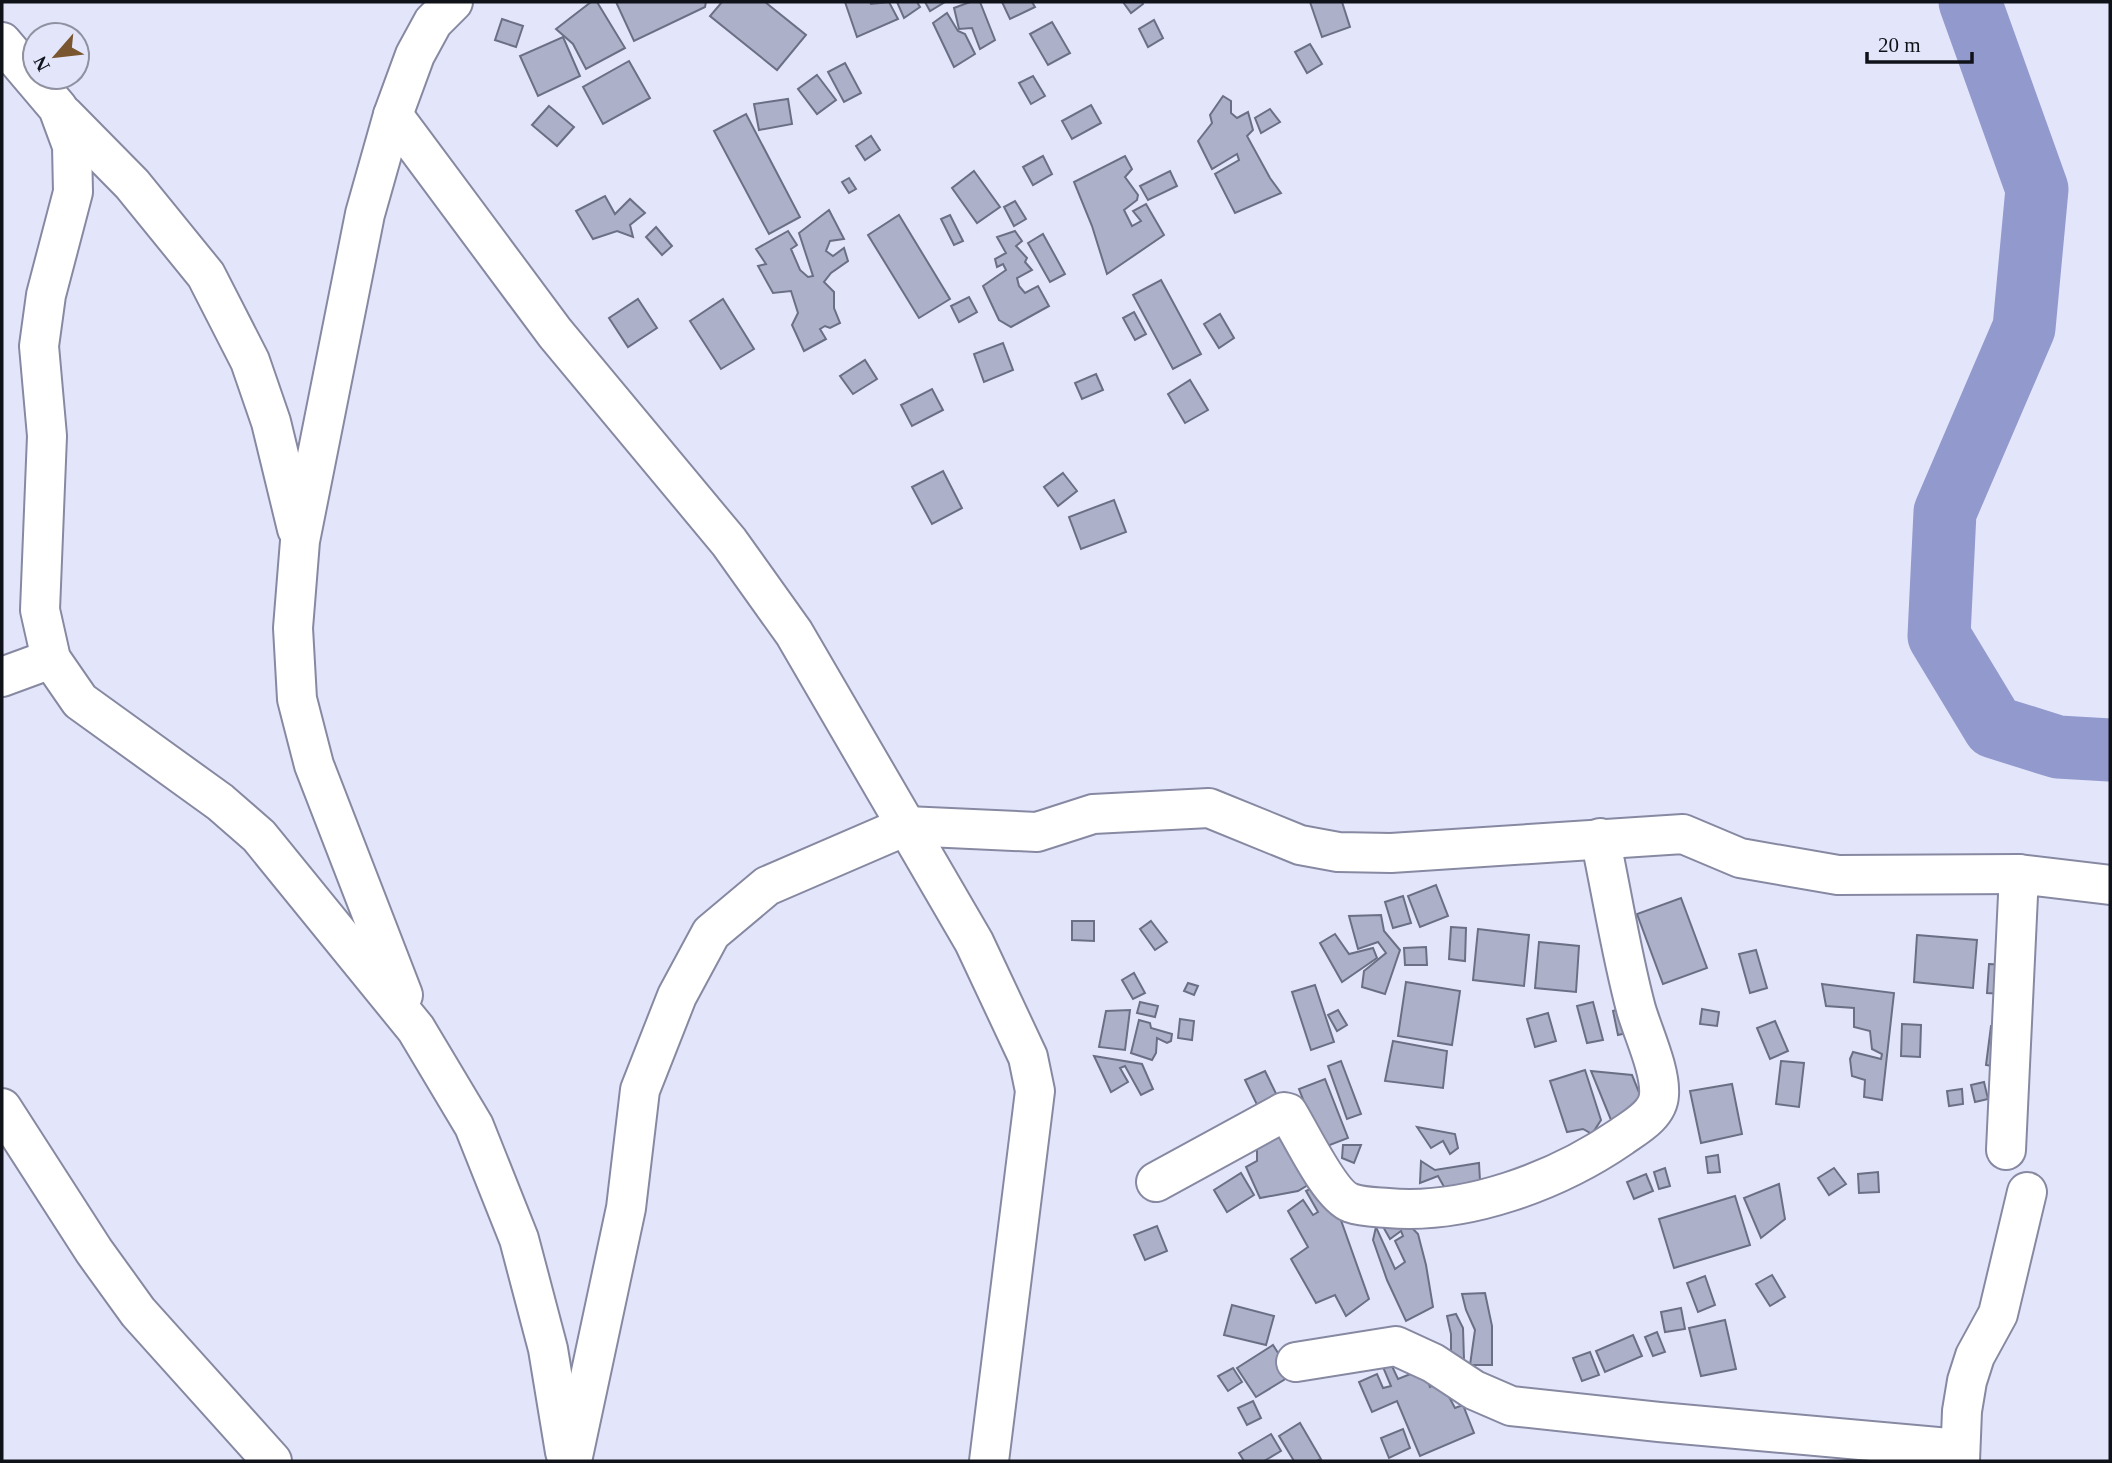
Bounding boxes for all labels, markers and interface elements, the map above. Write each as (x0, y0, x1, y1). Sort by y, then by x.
north arrow (21, 21, 91, 91)
scale bar (1867, 21, 1972, 65)
text: 20 m (1878, 33, 1921, 57)
text: N (29, 53, 54, 75)

